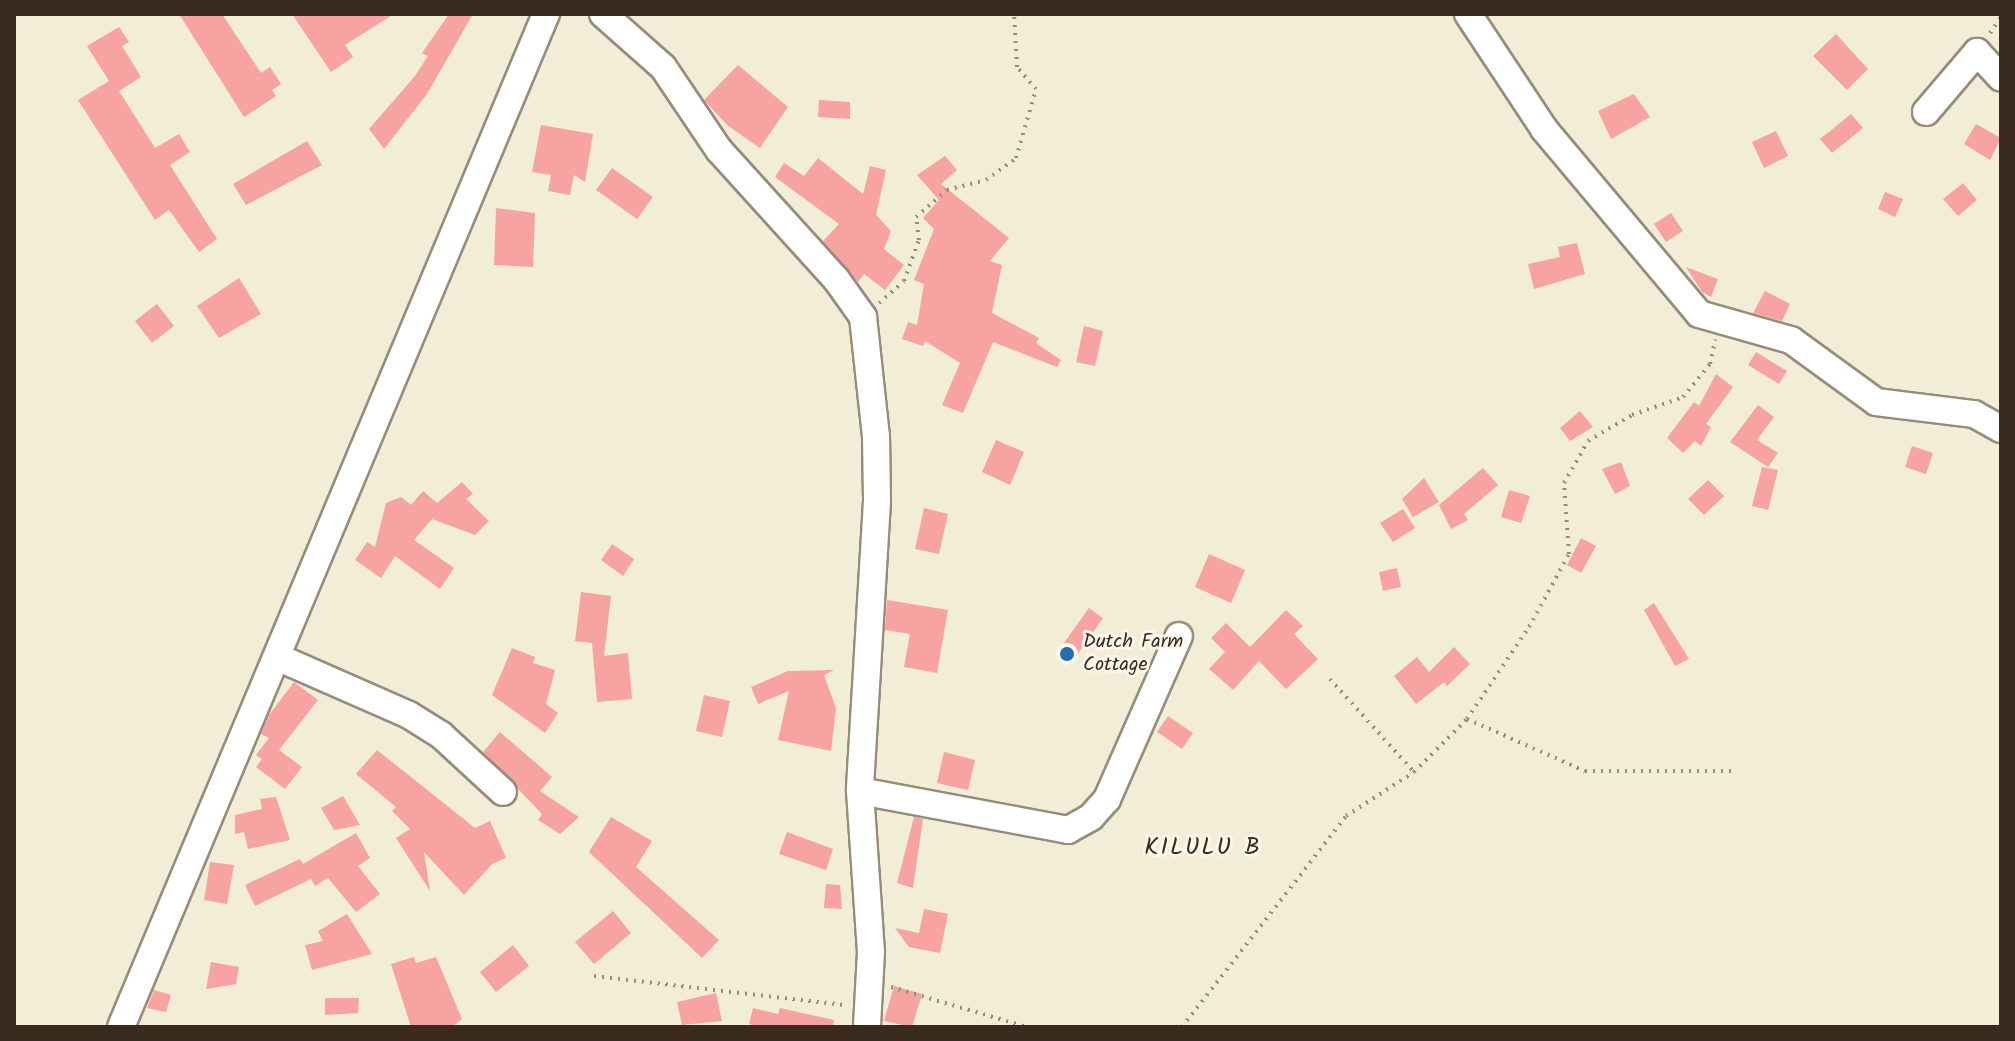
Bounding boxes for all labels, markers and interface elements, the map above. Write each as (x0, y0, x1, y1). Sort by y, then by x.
place label: Dutch Farm Cottage (1083, 630, 1183, 677)
marker: Dutch Farm Cottage (1058, 645, 1076, 663)
district label: KILULU B (1144, 834, 1262, 862)

